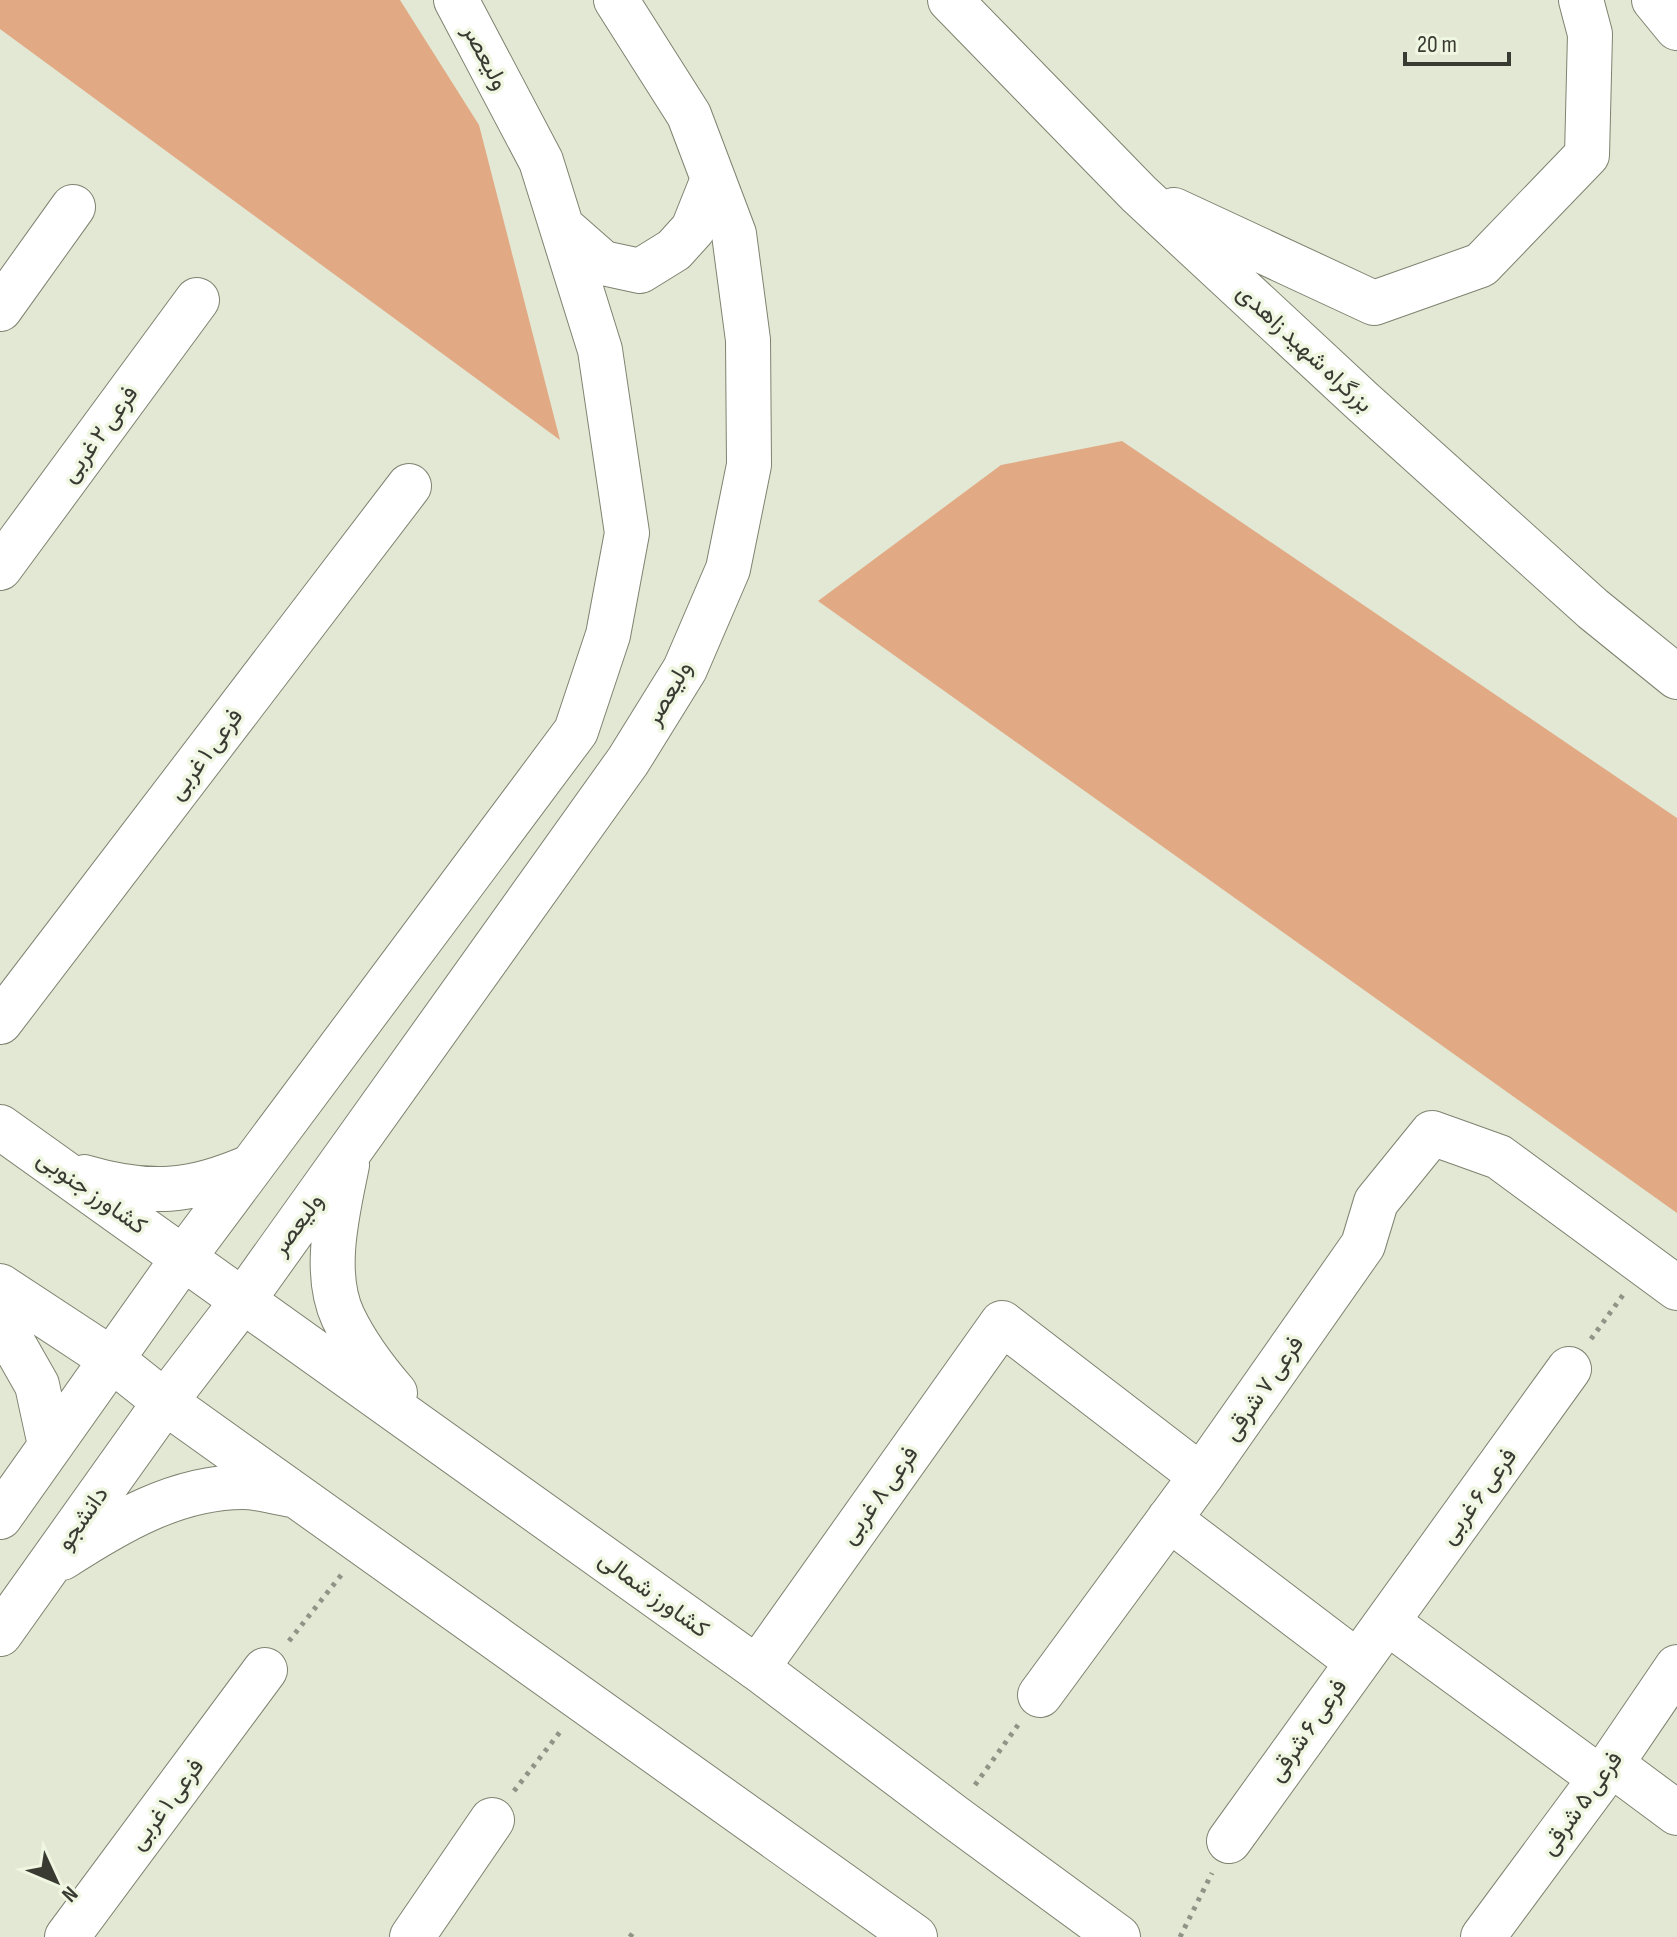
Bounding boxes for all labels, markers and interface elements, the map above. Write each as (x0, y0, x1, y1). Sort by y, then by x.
scale bar (1405, 16, 1509, 66)
street label: ولیعصر (456, 19, 515, 95)
text: 20 m (1417, 30, 1457, 59)
street label: بزرگراه شهید زاهدی (1231, 278, 1379, 419)
street label: فرعی ۲ غربی (55, 380, 144, 488)
street label: ولیعصر (638, 656, 698, 732)
street label: فرعی ۱ غربی (162, 703, 249, 806)
street label: کشاورز جنوبی (31, 1144, 152, 1241)
street label: ولیعصر (265, 1187, 330, 1262)
street label: فرعی ۷ شرقی (1217, 1330, 1310, 1446)
street label: فرعی ۸ غربی (834, 1441, 925, 1550)
street label: فرعی ۶ غربی (1434, 1443, 1523, 1550)
street label: دانشجو (50, 1481, 115, 1556)
street label: کشاورز شمالی (593, 1545, 714, 1644)
street label: فرعی ۶ شرقی (1261, 1673, 1353, 1787)
street label: فرعی ۵ شرقی (1534, 1746, 1629, 1861)
street label: فرعی ۱ غربی (123, 1753, 210, 1856)
north arrow (16, 1841, 96, 1921)
text: N (56, 1880, 83, 1907)

